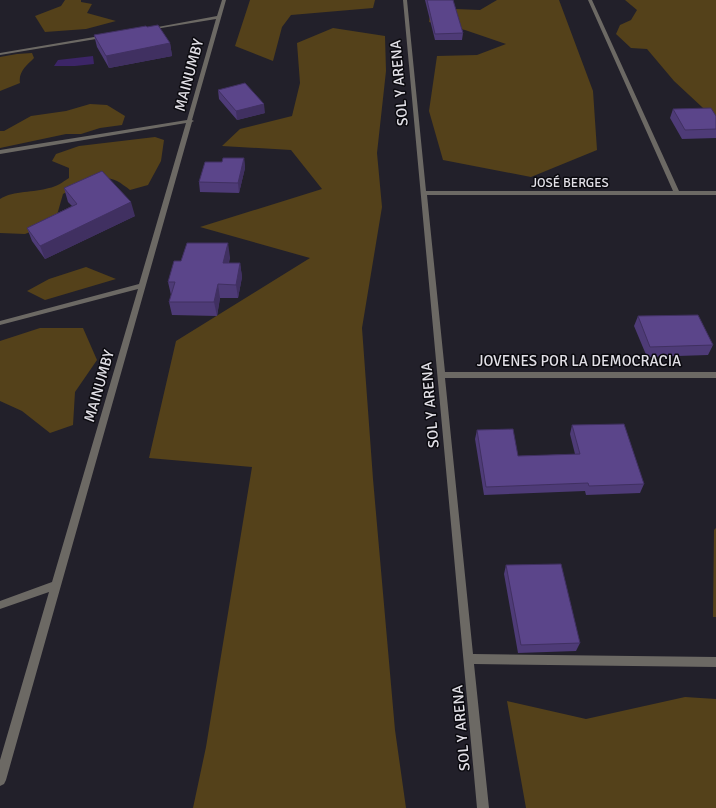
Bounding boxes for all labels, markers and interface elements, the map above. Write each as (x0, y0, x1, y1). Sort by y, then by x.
street label: MAINUMBY (171, 36, 207, 113)
street label: SOL Y ARENA (386, 39, 412, 127)
street label: JOSÉ BERGES (531, 174, 609, 191)
street label: MAINUMBY (80, 347, 118, 424)
street label: JOVENES POR LA DEMOCRACIA (477, 352, 681, 370)
street label: SOL Y ARENA (417, 361, 443, 449)
street label: SOL Y ARENA (448, 684, 474, 772)

